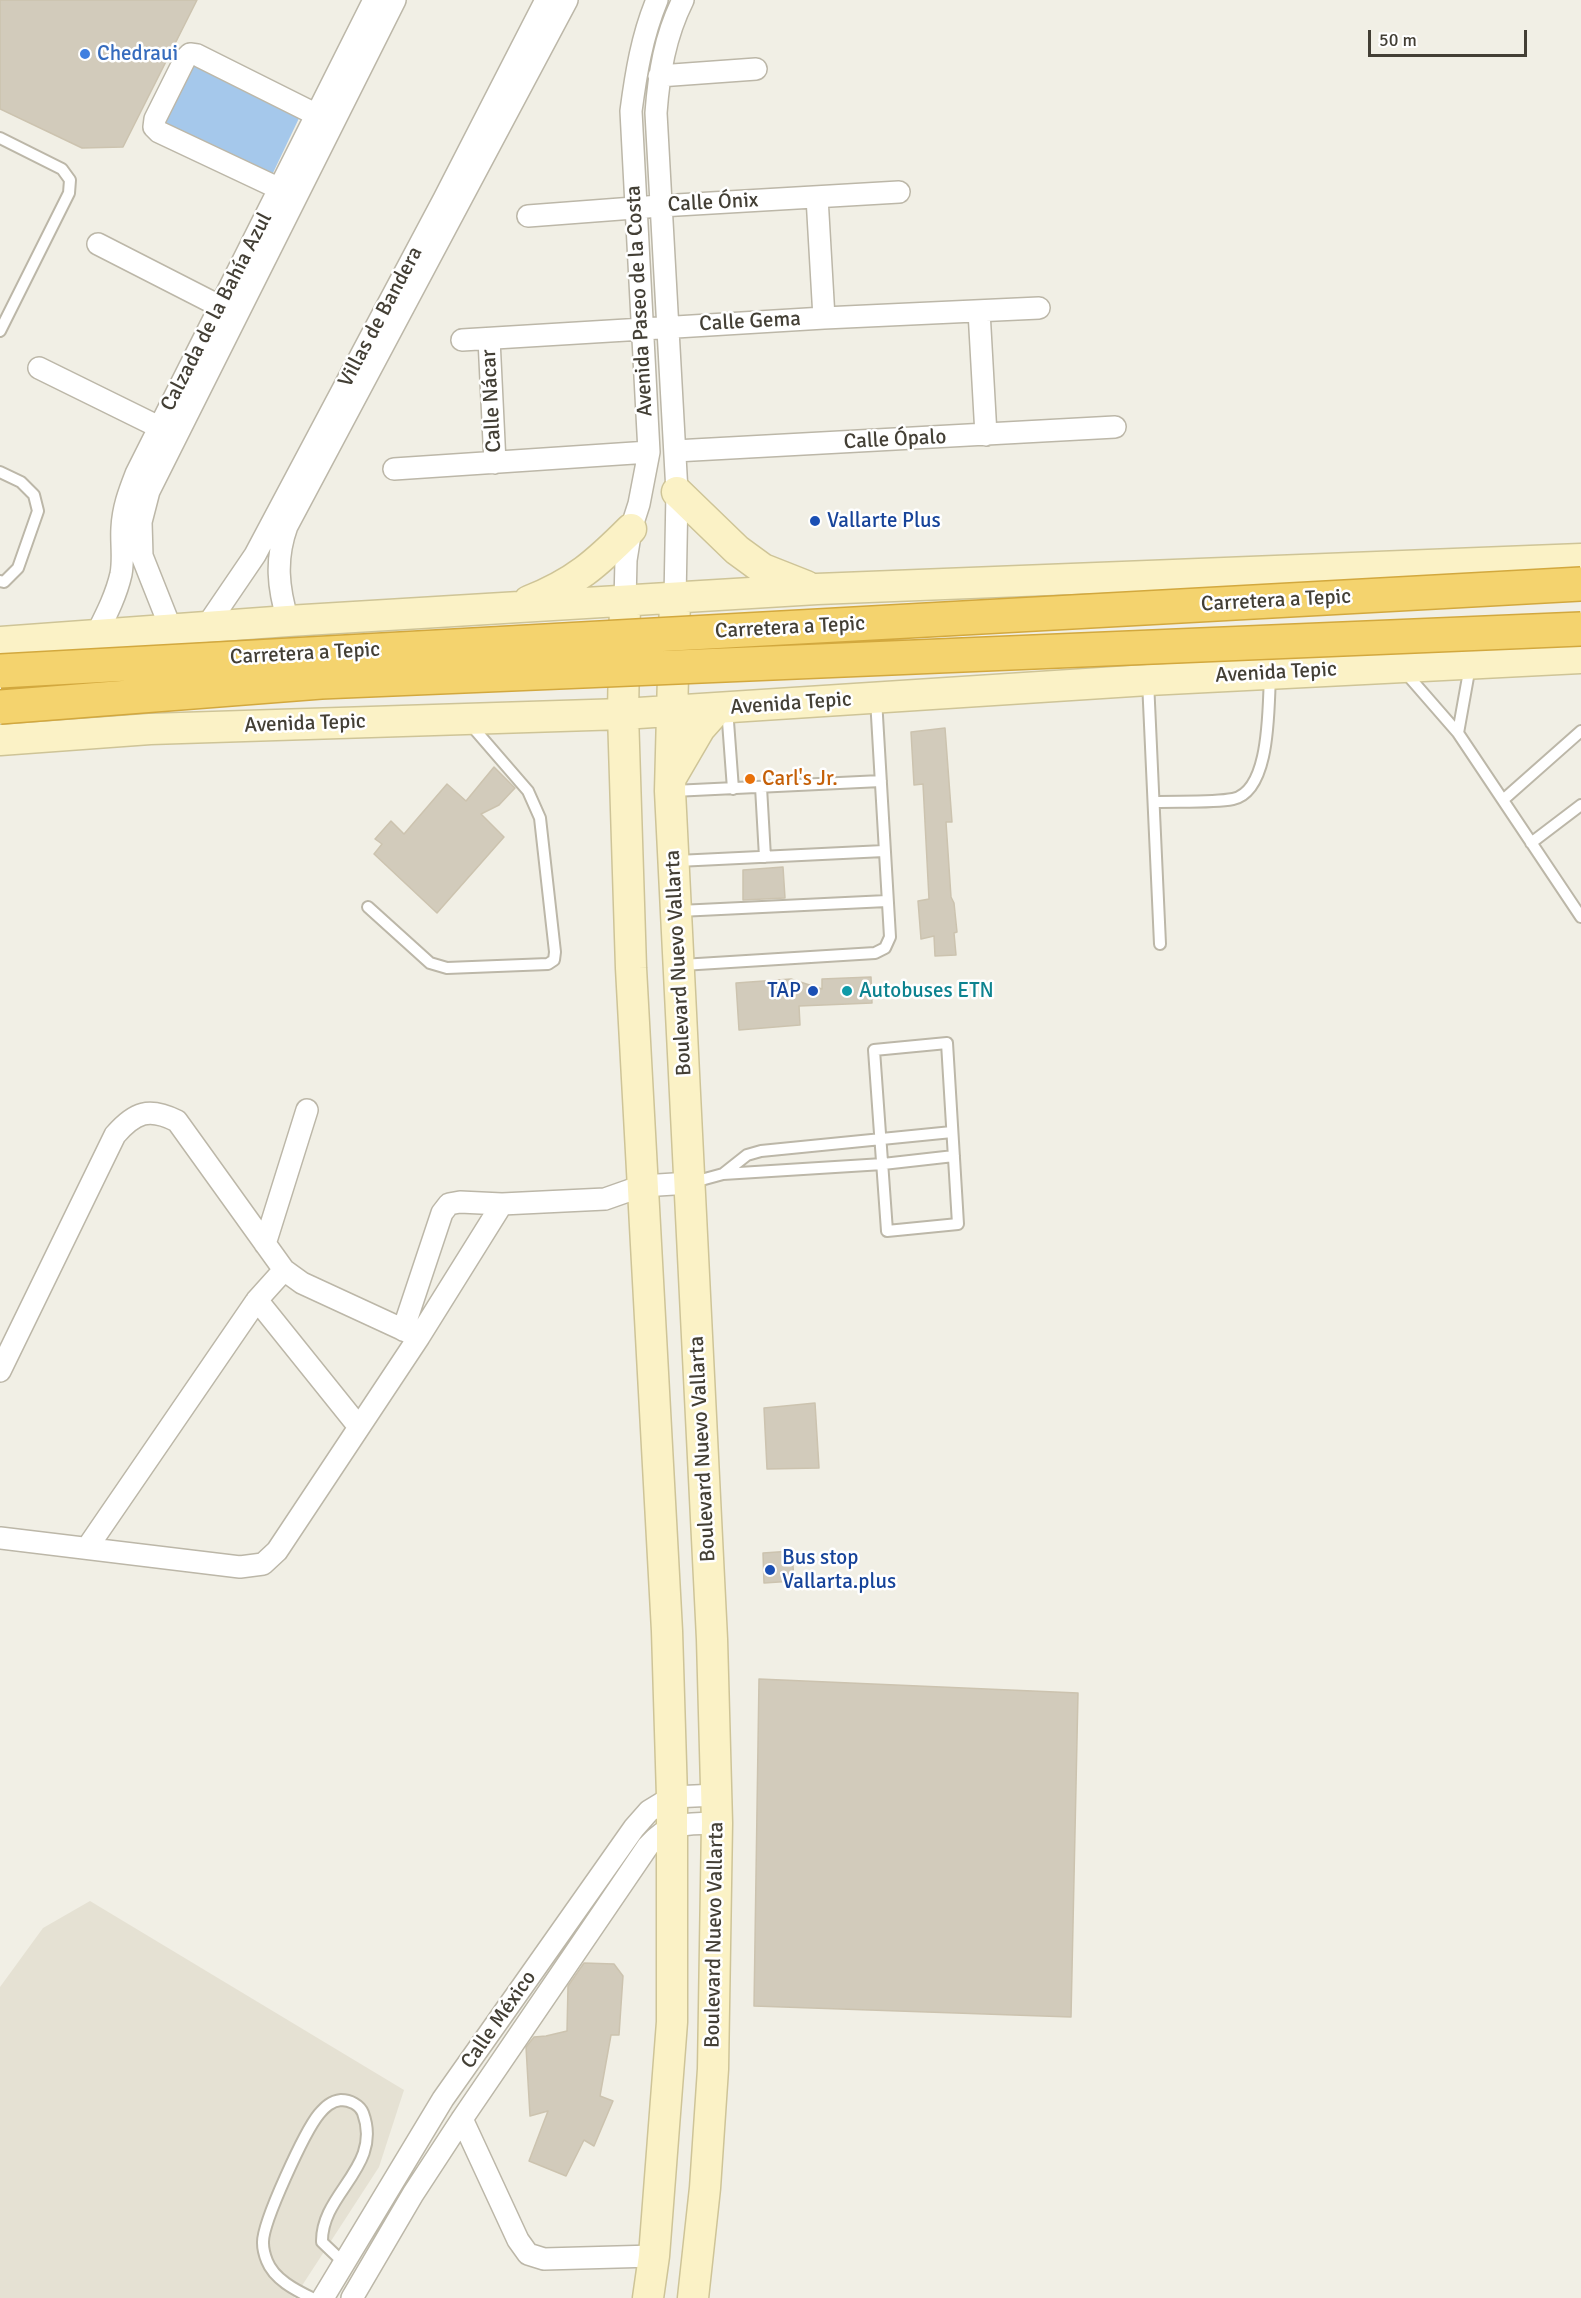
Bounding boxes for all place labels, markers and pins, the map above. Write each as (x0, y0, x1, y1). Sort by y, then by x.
place label: Chedraui (97, 41, 178, 67)
marker: Chedraui (78, 47, 92, 61)
place label: Vallarte Plus (827, 508, 941, 534)
marker: Vallarte Plus (808, 514, 822, 528)
place label: Carl's Jr. (762, 766, 838, 792)
marker: Carl's Jr. (743, 772, 757, 786)
place label: TAP (767, 978, 801, 1004)
place label: Autobuses ETN (859, 978, 994, 1004)
marker: TAP (806, 984, 820, 998)
marker: Autobuses ETN (840, 984, 854, 998)
place label: Bus stop Vallarta.plus (782, 1545, 896, 1595)
marker: Bus stop Vallarta.plus (763, 1563, 777, 1577)

